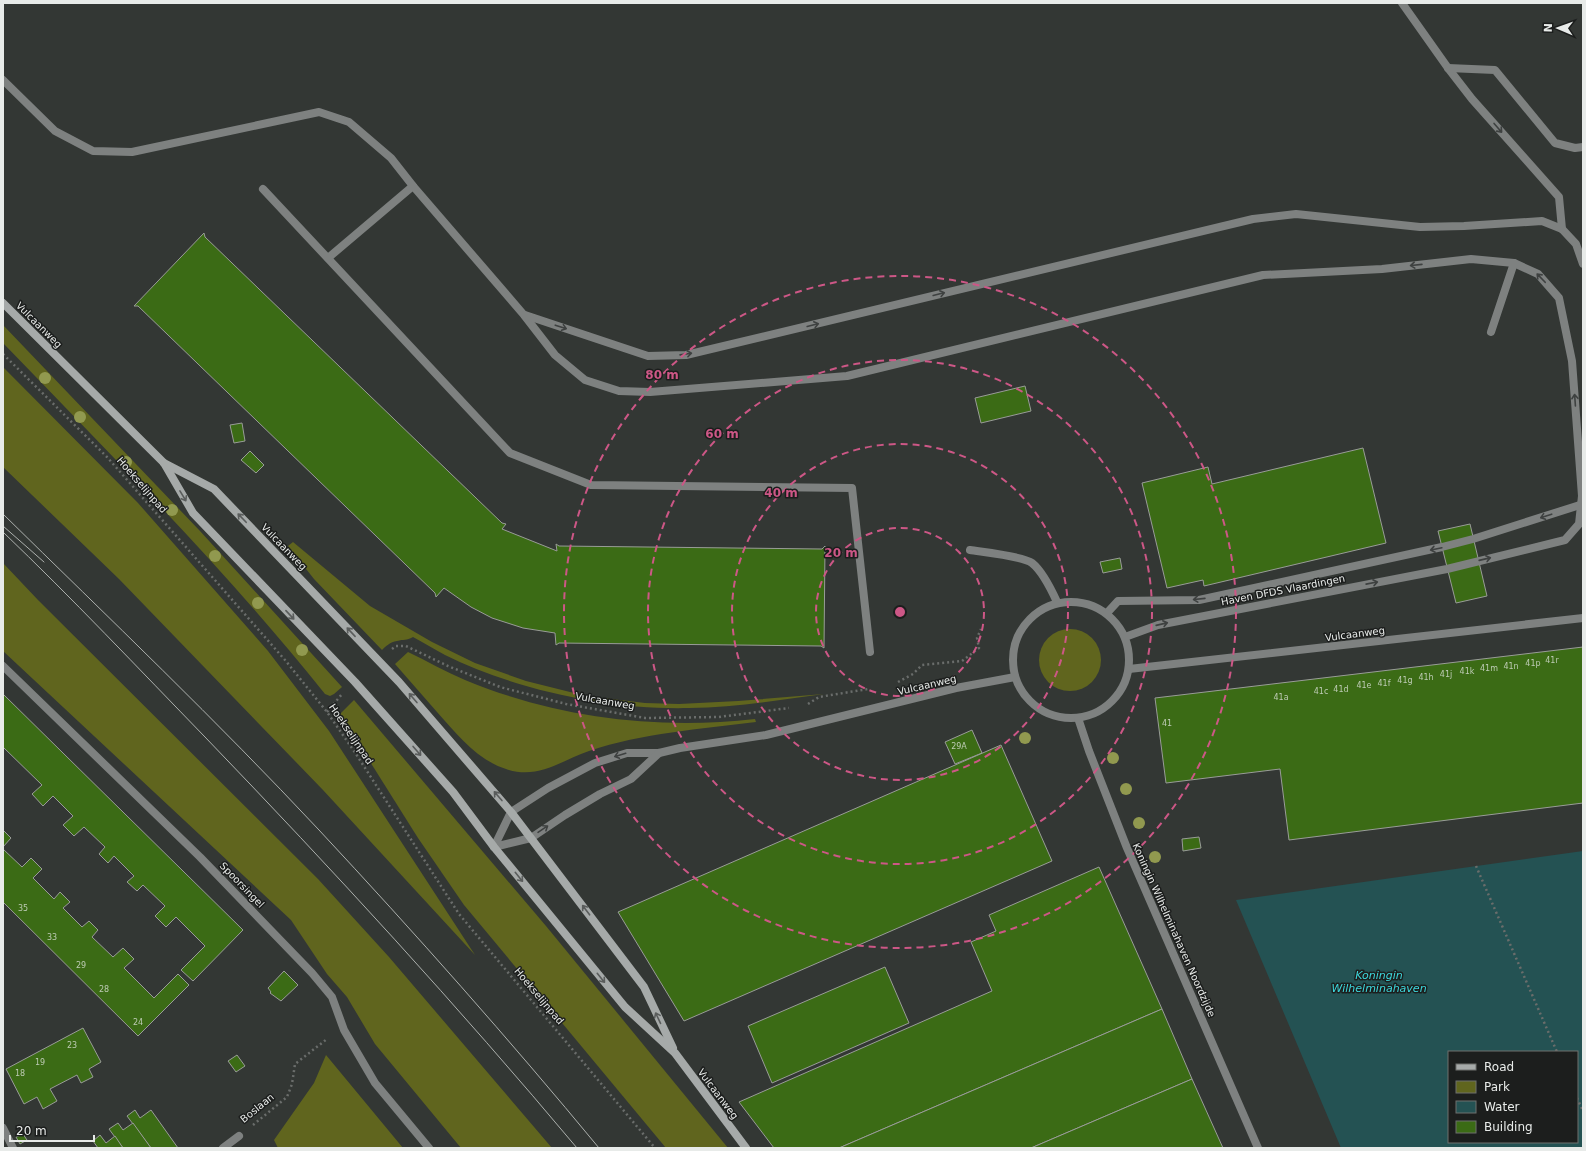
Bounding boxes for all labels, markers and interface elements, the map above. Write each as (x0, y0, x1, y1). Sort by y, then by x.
north arrow (1538, 8, 1578, 48)
text: N (1542, 23, 1555, 33)
one-way arrow (1494, 123, 1503, 133)
one-way arrow (1410, 262, 1423, 269)
one-way arrow (1536, 273, 1546, 283)
one-way arrow (932, 290, 945, 298)
street label: Vulcaanweg (14, 300, 64, 350)
one-way arrow (806, 320, 819, 328)
one-way arrow (555, 324, 567, 332)
one-way arrow (679, 350, 692, 358)
text: 80 m (645, 368, 679, 382)
one-way arrow (1571, 394, 1578, 407)
text: 60 m (705, 427, 739, 441)
street label: Hoekselijnpad (115, 455, 169, 515)
text: 40 m (764, 486, 798, 500)
one-way arrow (180, 490, 188, 502)
one-way arrow (237, 513, 247, 523)
one-way arrow (1540, 513, 1553, 520)
street label: Vulcaanweg (259, 522, 309, 572)
one-way arrow (1429, 545, 1442, 553)
text: 20 m (824, 546, 858, 560)
one-way arrow (1478, 555, 1491, 563)
street label: Haven DFDS Vlaardingen (1220, 573, 1346, 607)
one-way arrow (1365, 579, 1378, 587)
one-way arrow (1193, 595, 1206, 603)
centre of rings (893, 605, 907, 619)
one-way arrow (286, 610, 295, 620)
one-way arrow (1155, 620, 1168, 628)
street label: Vulcaanweg (1325, 625, 1385, 643)
one-way arrow (347, 627, 356, 637)
house number: 41r (1545, 656, 1559, 665)
house number: 41p (1525, 659, 1541, 668)
house number: 41n (1503, 662, 1519, 671)
house number: 41m (1480, 664, 1498, 673)
house number: 41k (1460, 667, 1475, 676)
house number: 41j (1440, 670, 1452, 679)
street label: Vulcaanweg (897, 673, 957, 697)
house number: 41h (1418, 673, 1434, 682)
house number: 41g (1397, 676, 1413, 685)
house number: 41f (1378, 679, 1391, 688)
house number: 41e (1356, 681, 1372, 690)
house number: 41d (1333, 685, 1349, 694)
house number: 41c (1314, 687, 1328, 696)
street label: Vulcaanweg (574, 690, 636, 712)
one-way arrow (408, 693, 417, 703)
house number: 41a (1273, 693, 1289, 702)
street label: Hoekselijnpad (327, 702, 375, 766)
house number: 41 (1162, 719, 1172, 728)
house number: 29A (951, 742, 967, 751)
one-way arrow (412, 746, 421, 757)
one-way arrow (614, 752, 627, 759)
one-way arrow (493, 791, 502, 802)
one-way arrow (538, 825, 549, 833)
street label: Koningin Wilhelminahaven Noordzijde (1131, 841, 1217, 1019)
street label: Spoorsingel (218, 860, 266, 910)
one-way arrow (514, 872, 523, 882)
house number: 35 (18, 904, 28, 913)
one-way arrow (581, 905, 590, 916)
house number: 33 (47, 933, 57, 942)
house number: 29 (76, 961, 86, 970)
street label: Hoekselijnpad (512, 965, 566, 1027)
water label: Koningin Wilhelminahaven (1331, 969, 1427, 995)
one-way arrow (596, 972, 605, 983)
house number: 28 (99, 985, 109, 994)
one-way arrow (654, 1012, 661, 1024)
house number: 24 (133, 1018, 143, 1027)
house number: 23 (67, 1041, 77, 1050)
legend (1448, 1051, 1578, 1143)
house number: 19 (35, 1058, 45, 1067)
text: Road (1484, 1060, 1514, 1074)
street label: Vulcaanweg (696, 1067, 740, 1121)
house number: 18 (15, 1069, 25, 1078)
text: Park (1484, 1080, 1510, 1094)
street label: Boslaan (238, 1091, 276, 1125)
text: Water (1484, 1100, 1520, 1114)
scale bar (10, 1117, 94, 1143)
text: Building (1484, 1120, 1533, 1134)
text: 20 m (16, 1124, 47, 1138)

